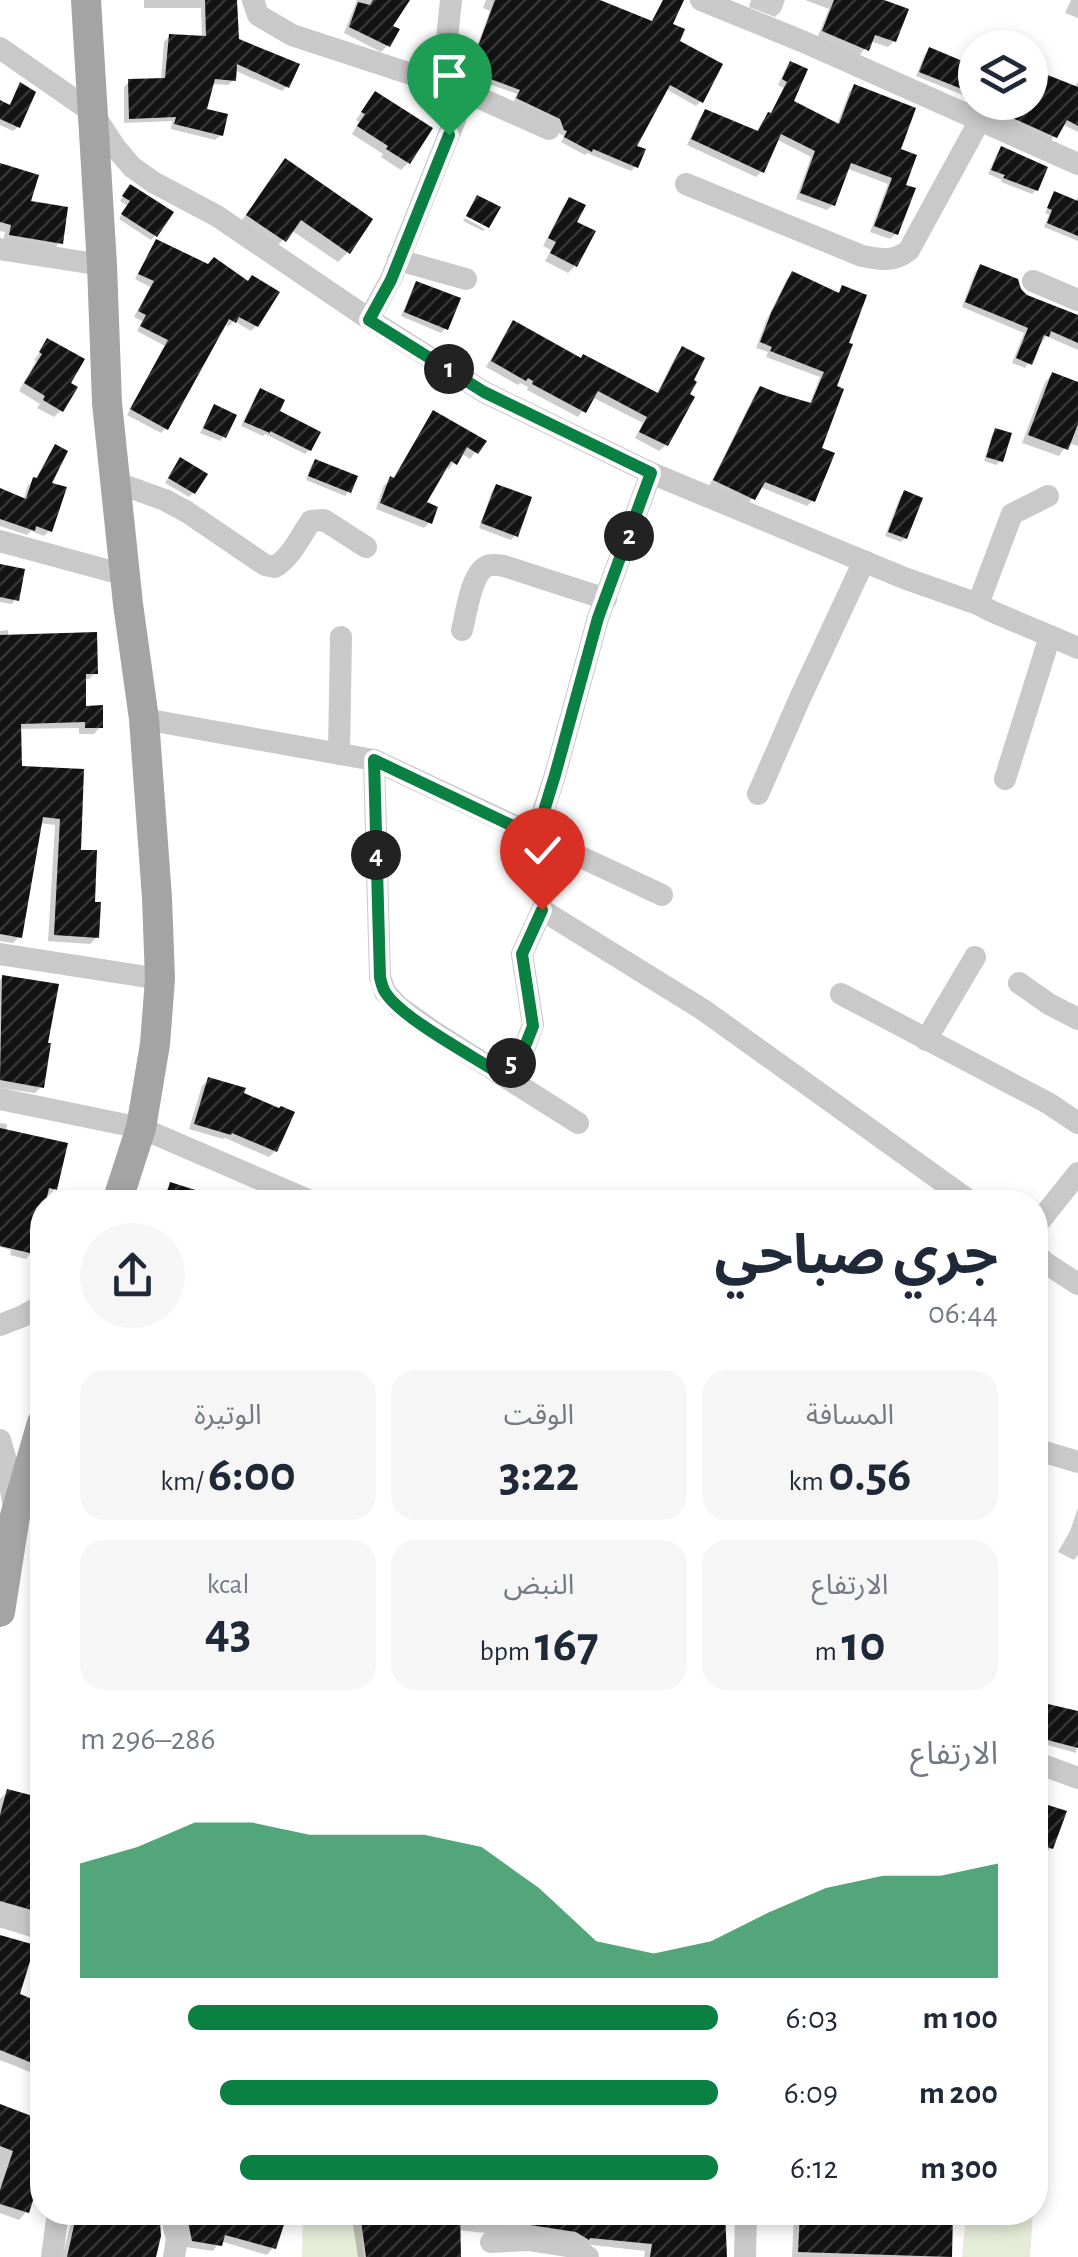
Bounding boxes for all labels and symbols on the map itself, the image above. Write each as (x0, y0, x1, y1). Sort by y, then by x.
pin (407, 33, 492, 136)
pin: 1 (424, 344, 474, 394)
pin: 2 (604, 511, 654, 561)
pin (500, 808, 585, 911)
pin: 4 (351, 830, 401, 880)
pin: 5 (486, 1038, 536, 1088)

